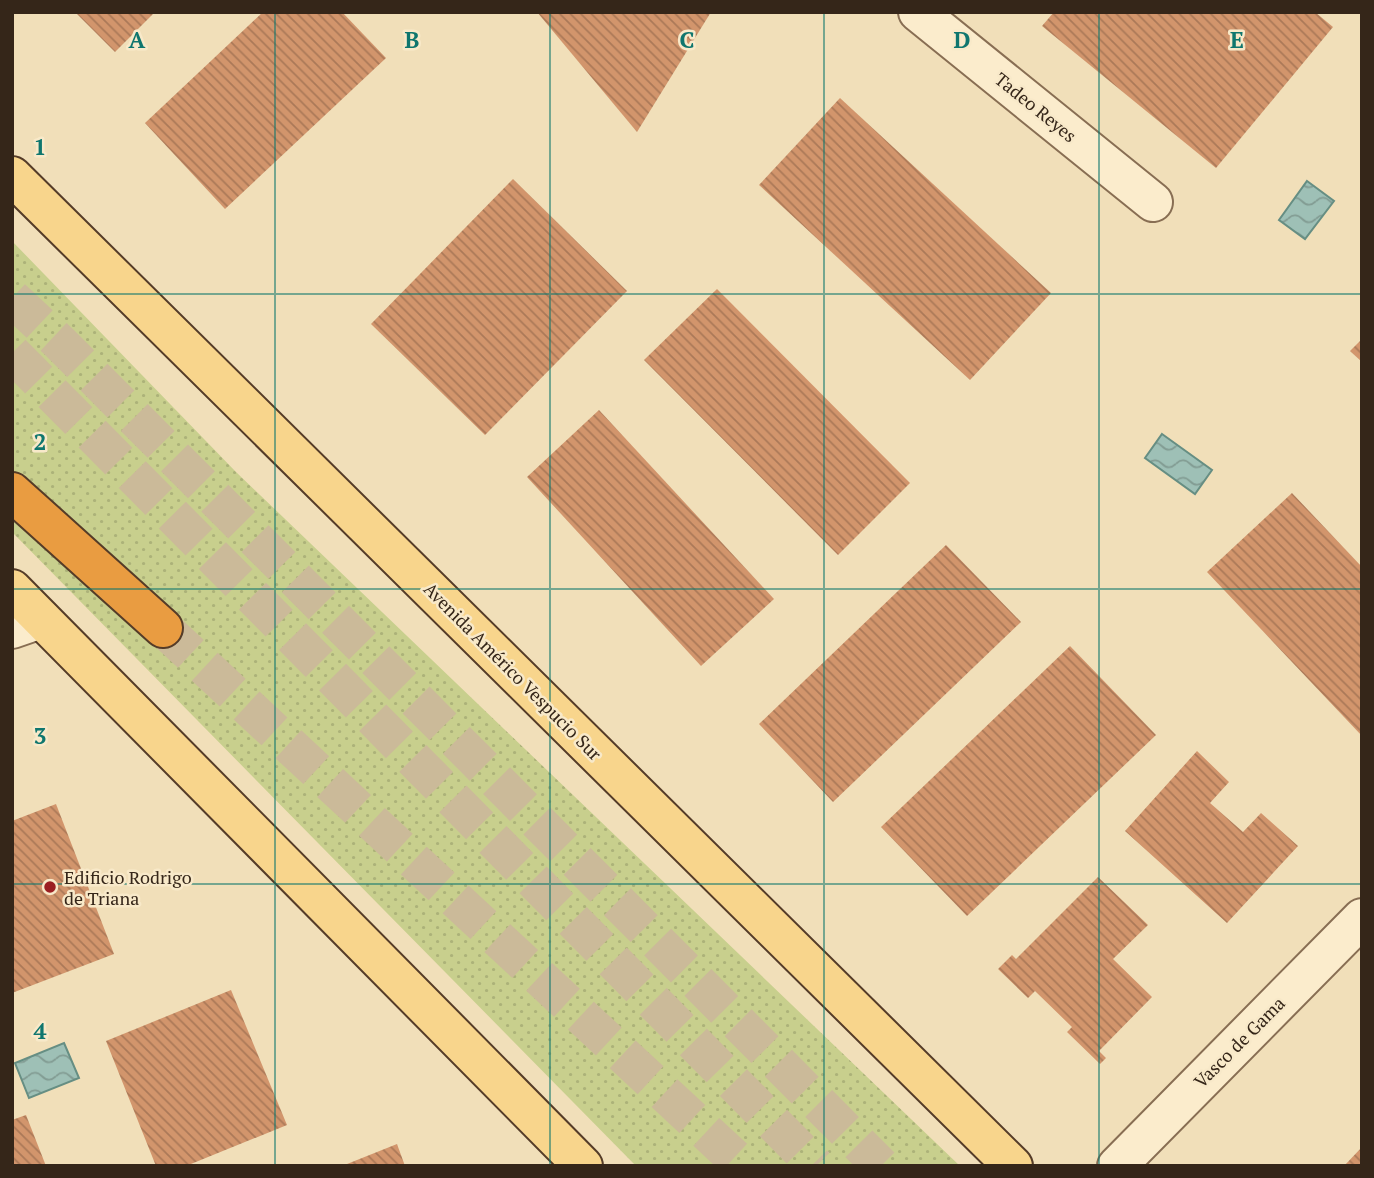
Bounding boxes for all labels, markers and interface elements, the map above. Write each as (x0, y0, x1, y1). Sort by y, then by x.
text: A (129, 24, 146, 55)
text: B (405, 24, 420, 55)
text: C (680, 24, 695, 55)
text: D (954, 24, 971, 55)
text: E (1230, 24, 1244, 55)
street label: Tadeo Reyes (990, 67, 1082, 147)
text: 1 (34, 131, 47, 162)
text: 2 (34, 426, 47, 457)
street label: Avenida Américo Vespucio Sur (419, 577, 607, 765)
text: 3 (34, 720, 47, 751)
place label: Edificio Rodrigo de Triana (64, 865, 192, 910)
marker: Edificio Rodrigo de Triana (42, 879, 58, 895)
street label: Vasco de Gama (1188, 991, 1290, 1093)
text: 4 (34, 1015, 47, 1046)

